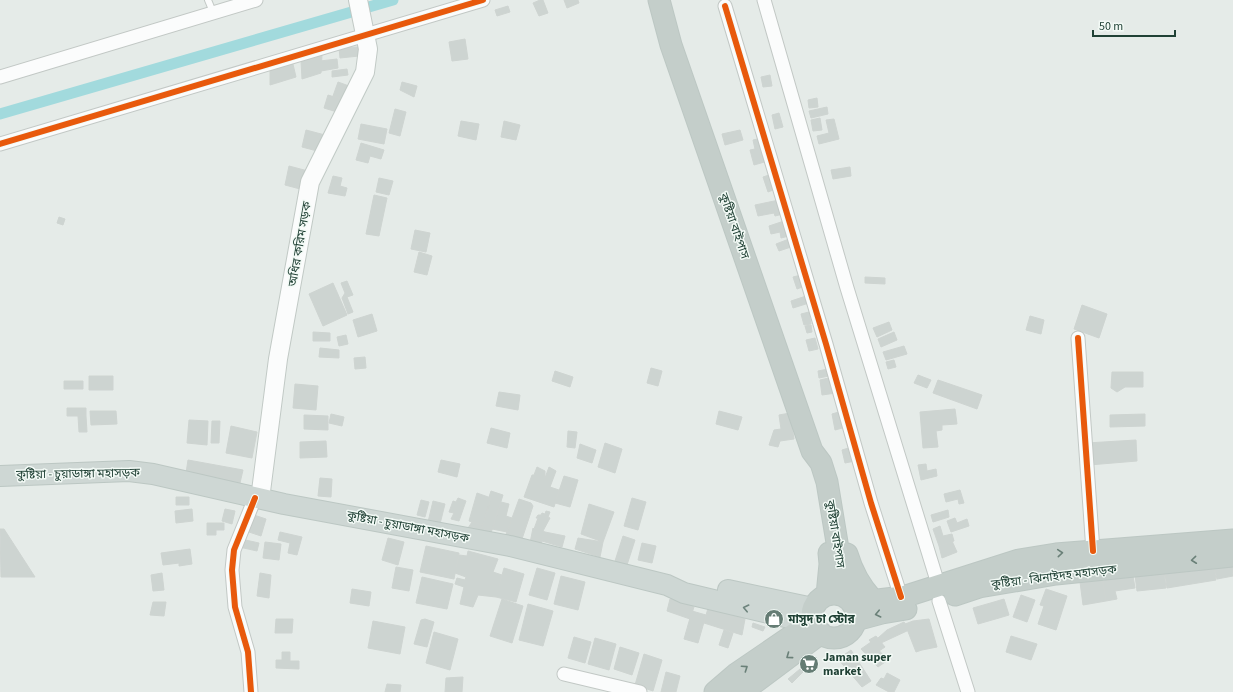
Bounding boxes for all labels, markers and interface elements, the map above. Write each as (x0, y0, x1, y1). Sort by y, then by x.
scale bar (1093, 12, 1175, 38)
text: 50 m (1099, 18, 1123, 35)
street label: কুষ্টিয়া বাইপাস (715, 190, 753, 262)
street label: অধির করিম সড়ক (284, 200, 316, 289)
street label: কুষ্টিয়া - চুয়াডাঙ্গা মহাসড়ক (15, 464, 140, 484)
street label: কুষ্টিয়া বাইপাস (821, 498, 849, 570)
street label: কুষ্টিয়া - চুয়াডাঙ্গা মহাসড়ক (345, 507, 471, 547)
one-way arrow (1057, 549, 1063, 558)
one-way arrow (1191, 555, 1197, 564)
street label: কুষ্টিয়া - ঝিনাইদহ মহাসড়ক (989, 561, 1118, 593)
one-way arrow (743, 604, 749, 612)
shop icon: মাসুদ চা স্টোর (763, 608, 785, 630)
one-way arrow (875, 609, 881, 617)
place label: মাসুদ চা স্টোর (787, 611, 855, 628)
place label: Jaman super market (823, 649, 892, 680)
one-way arrow (786, 651, 793, 659)
supermarket icon: Jaman super market (798, 653, 820, 675)
one-way arrow (741, 665, 748, 673)

